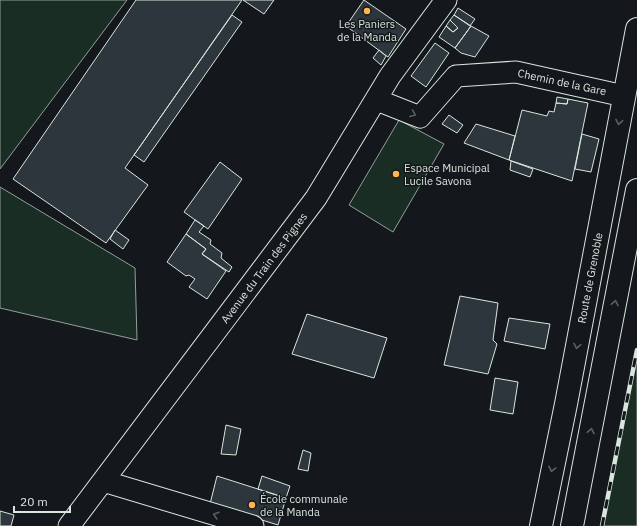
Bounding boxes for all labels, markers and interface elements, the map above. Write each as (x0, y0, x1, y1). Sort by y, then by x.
marker: Les Paniers de la Manda (362, 6, 372, 16)
place label: Les Paniers de la Manda (337, 17, 397, 44)
street label: Chemin de la Gare (516, 66, 608, 98)
one-way arrow (409, 110, 416, 118)
one-way arrow (616, 119, 624, 126)
place label: Espace Municipal Lucile Savona (404, 161, 490, 188)
marker: Espace Municipal Lucile Savona (391, 169, 401, 179)
street label: Avenue du Train des Pignes (218, 210, 310, 326)
street label: Route de Grenoble (574, 231, 606, 325)
one-way arrow (611, 300, 619, 307)
one-way arrow (573, 343, 582, 350)
one-way arrow (586, 428, 595, 434)
one-way arrow (549, 466, 557, 472)
scale bar (14, 488, 70, 514)
place label: École communale de la Manda (260, 492, 348, 519)
text: 20 m (20, 494, 48, 509)
marker: École communale de la Manda (247, 500, 257, 510)
one-way arrow (213, 511, 220, 520)

